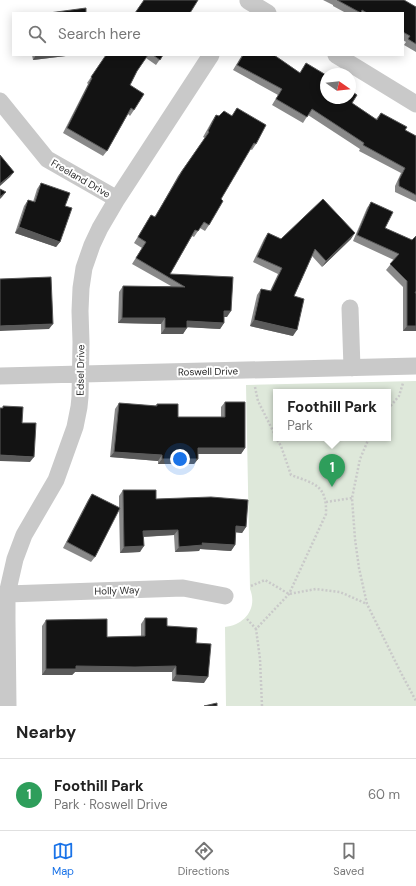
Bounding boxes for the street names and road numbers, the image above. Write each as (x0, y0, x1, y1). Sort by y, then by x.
street label: Freeland Drive (49, 156, 113, 201)
street label: Edsel Drive (74, 344, 87, 396)
street label: Roswell Drive (178, 364, 239, 379)
street label: Holly Way (94, 583, 140, 598)

